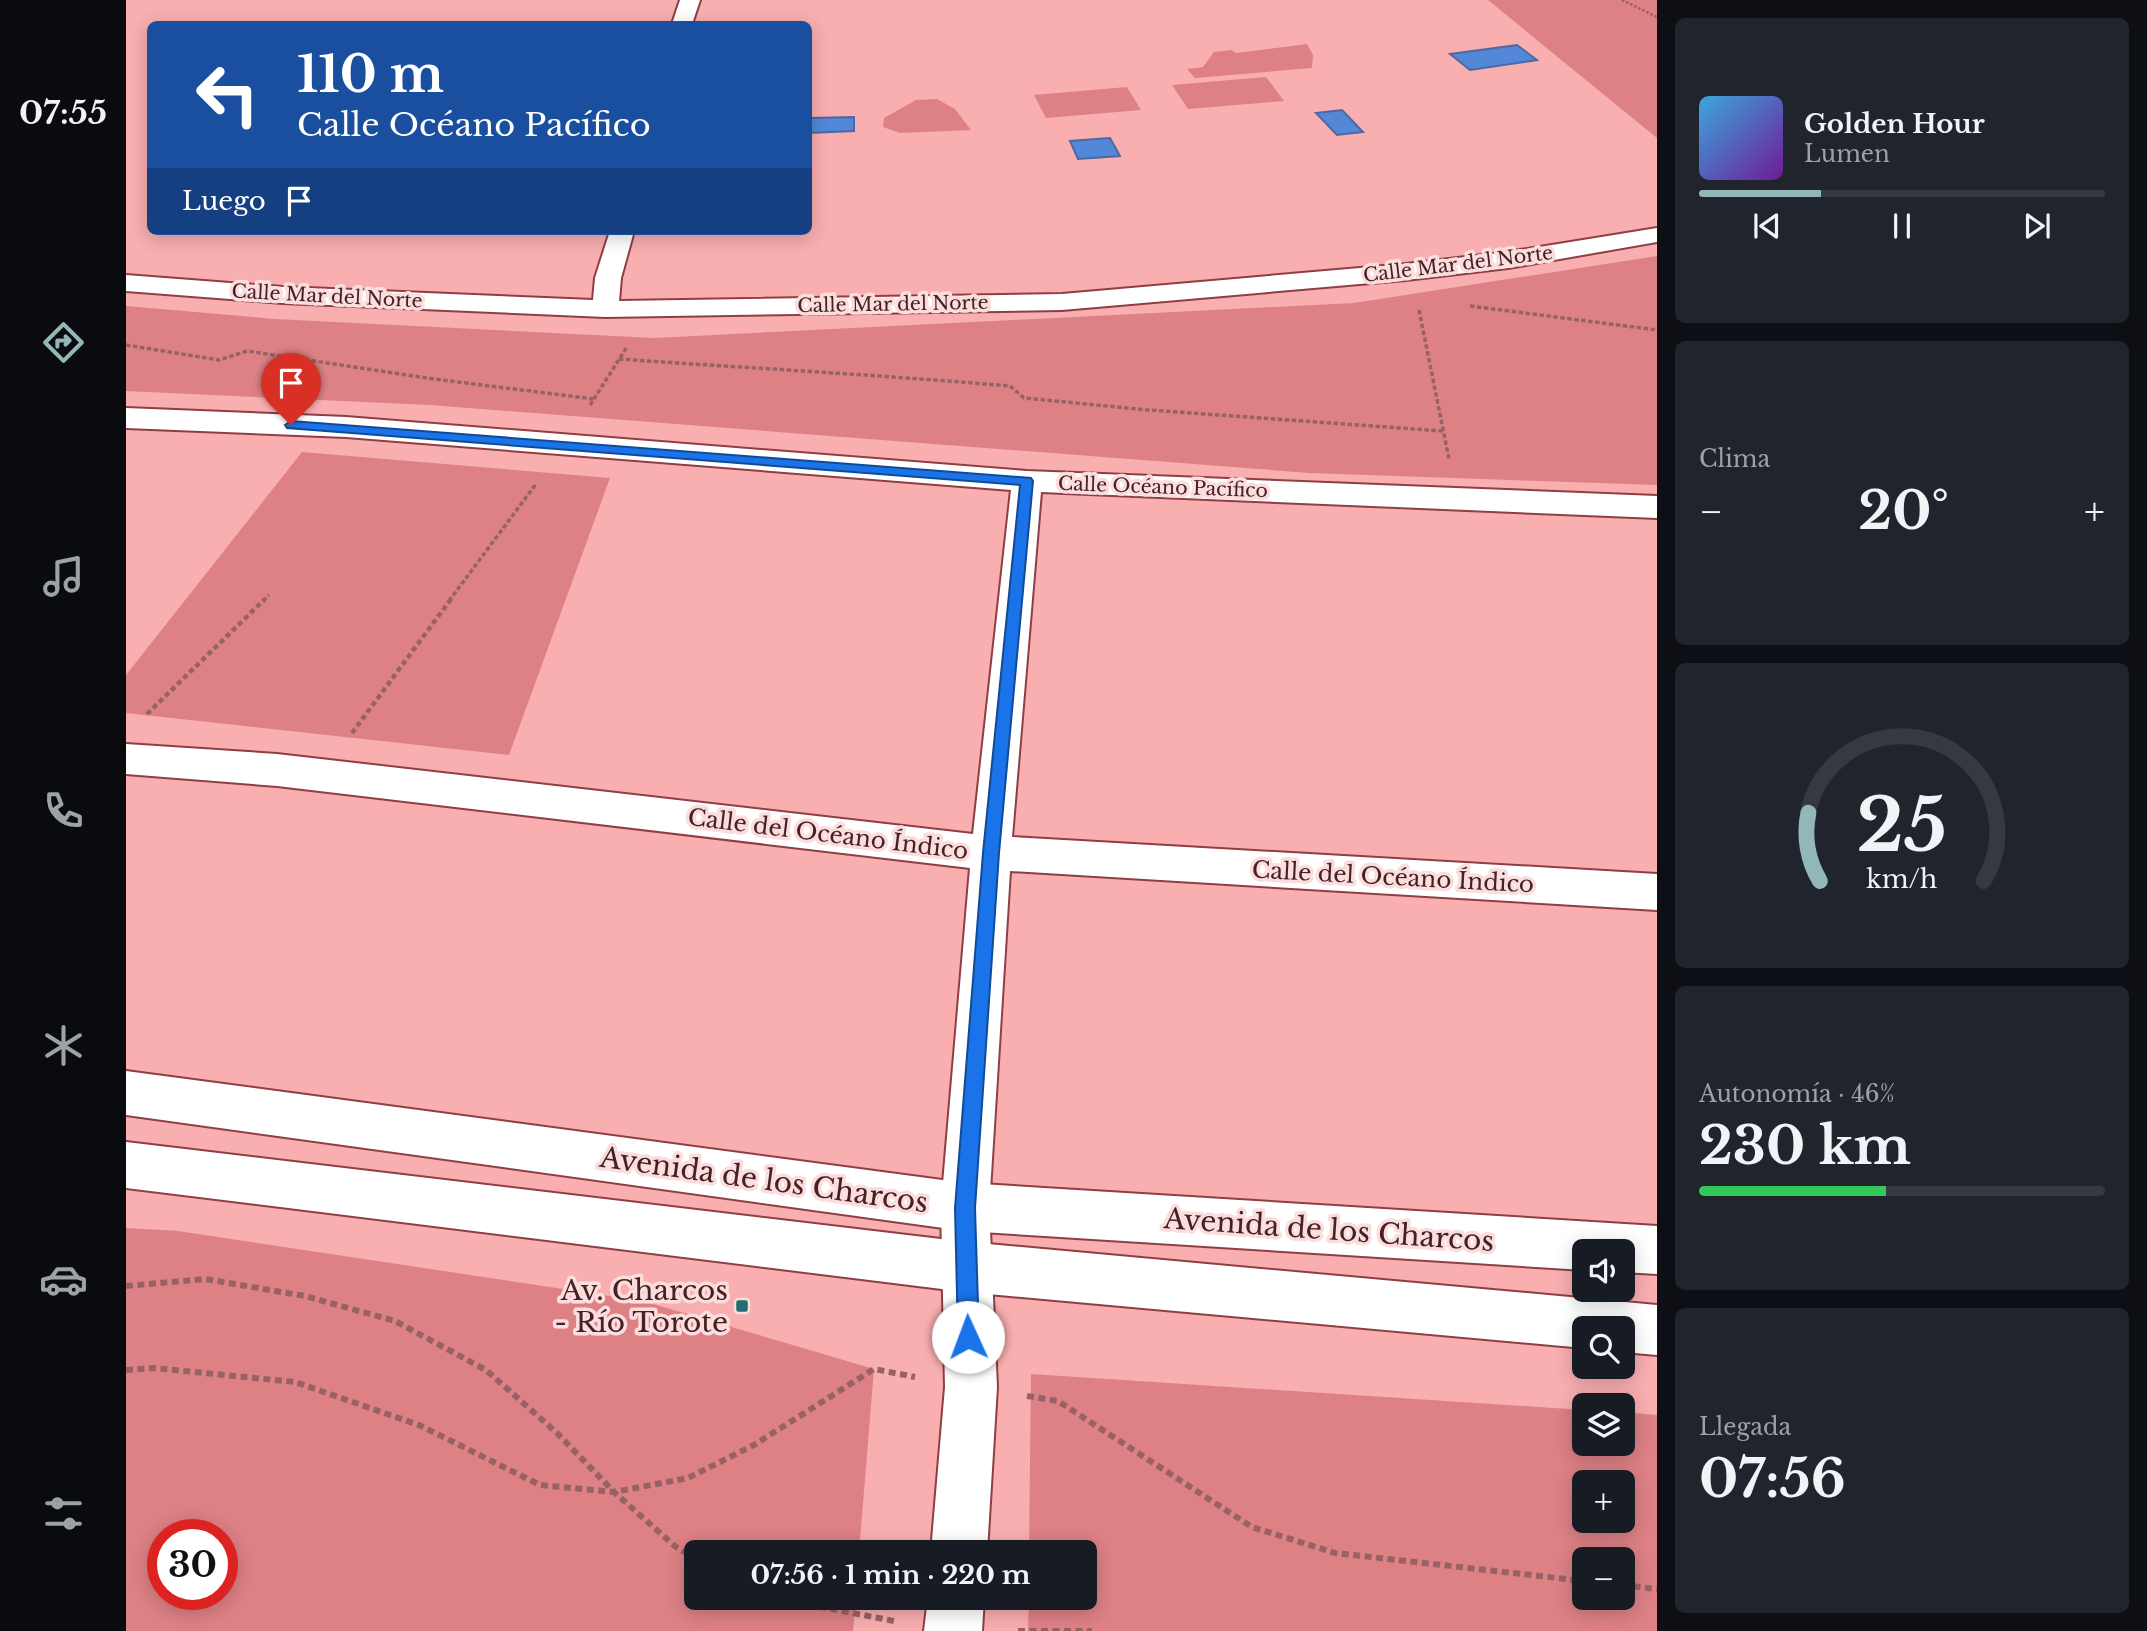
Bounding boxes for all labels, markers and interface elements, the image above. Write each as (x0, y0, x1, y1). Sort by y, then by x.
text: 110 m (297, 44, 444, 105)
icon: left (182, 49, 273, 140)
text: 07:55 (19, 93, 107, 133)
text: Calle Océano Pacífico (297, 105, 651, 145)
text: Golden Hour (1804, 108, 1985, 140)
text: Lumen (1804, 140, 1890, 168)
icon: arrive (280, 182, 318, 220)
text: Luego (182, 185, 266, 217)
icon: previous (1748, 207, 1786, 245)
icon: pause (1883, 207, 1921, 245)
icon: next (2018, 207, 2056, 245)
street label: Calle Mar del Norte (1362, 241, 1554, 287)
street label: Calle Mar del Norte (231, 280, 423, 312)
street label: Calle Mar del Norte (797, 291, 989, 317)
icon: directions (39, 318, 88, 367)
pin (261, 353, 321, 425)
icon: arrive (272, 364, 310, 402)
text: Clima (1699, 445, 1770, 473)
street label: Calle Océano Pacífico (1058, 472, 1268, 502)
text: 20° (1858, 479, 1949, 543)
text: − (1699, 488, 1723, 535)
text: + (2084, 488, 2105, 535)
icon: music (39, 552, 88, 601)
text: 25 (1857, 781, 1947, 872)
icon: phone (39, 786, 88, 835)
street label: Calle del Océano Índico (686, 802, 970, 865)
street label: Calle del Océano Índico (1251, 855, 1535, 898)
text: km/h (1867, 864, 1937, 895)
icon: climate (39, 1021, 88, 1070)
text: Autonomía · 46% (1699, 1080, 1895, 1108)
text: 230 km (1699, 1114, 1911, 1178)
street label: Avenida de los Charcos (597, 1140, 930, 1220)
street label: Avenida de los Charcos (1162, 1201, 1495, 1259)
map controls (1572, 1239, 1635, 1610)
button: sound (1572, 1239, 1635, 1302)
icon: car (39, 1255, 88, 1304)
place label: Av. Charcos - Río Torote (554, 1273, 728, 1340)
marker: Av. Charcos - Río Torote (734, 1298, 750, 1314)
position arrow (931, 1300, 1005, 1374)
button: search (1572, 1316, 1635, 1379)
button: layers (1572, 1393, 1635, 1456)
text: Llegada (1699, 1413, 1791, 1441)
text: 07:56 (1699, 1447, 1846, 1511)
button: + (1572, 1470, 1635, 1533)
icon: filters (39, 1489, 88, 1538)
speed limit sign: 30 (147, 1519, 238, 1610)
button: − (1572, 1547, 1635, 1610)
text: 07:56 · 1 min · 220 m (750, 1559, 1031, 1591)

